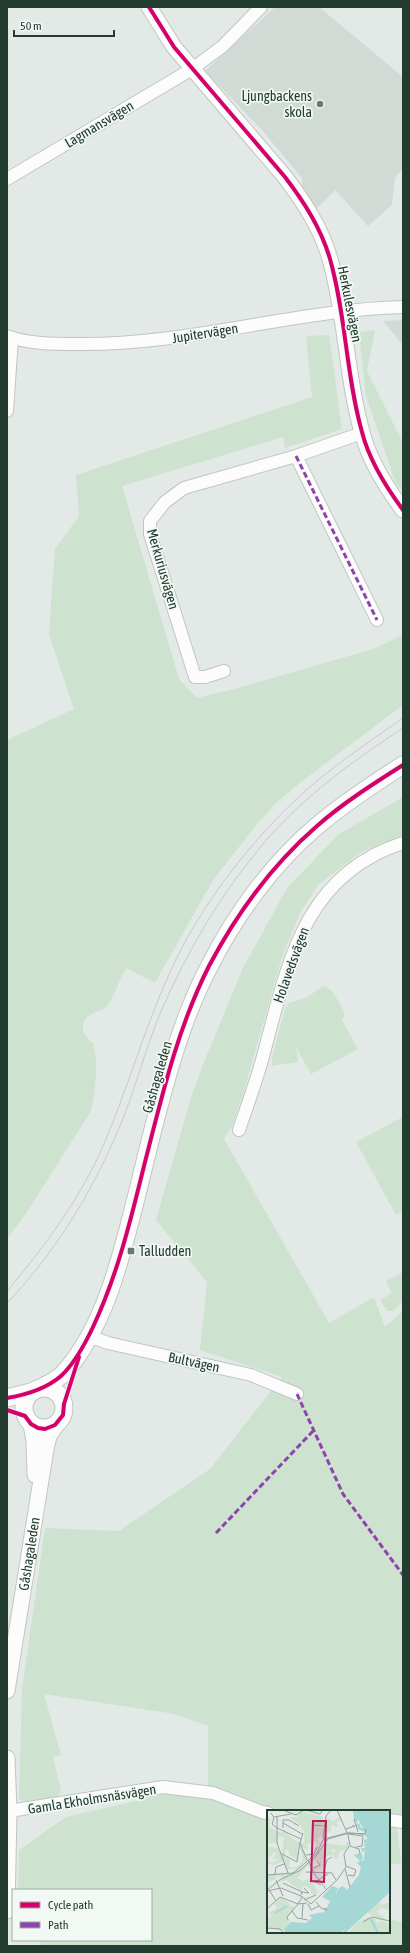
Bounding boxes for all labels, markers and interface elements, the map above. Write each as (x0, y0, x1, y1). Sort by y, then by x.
scale bar (14, 12, 114, 38)
text: 50 m (20, 19, 42, 33)
place label: Ljungbackens skola (241, 88, 312, 120)
street label: Lagmansvägen (62, 97, 136, 151)
marker: Ljungbackens skola (315, 99, 325, 109)
street label: Herkulesvägen (335, 264, 365, 344)
street label: Jupitervägen (171, 320, 239, 346)
street label: Merkuriusvägen (144, 527, 182, 611)
street label: Holavedsvägen (270, 925, 312, 1005)
street label: Gåshagaleden (139, 1039, 175, 1115)
place label: Talludden (139, 1243, 191, 1259)
marker: Talludden (126, 1246, 136, 1256)
street label: Bultvägen (167, 1349, 221, 1375)
street label: Gåshagaleden (15, 1516, 43, 1592)
street label: Gamla Ekholmsnäsvägen (27, 1781, 157, 1817)
inset map (267, 1810, 390, 1933)
legend (12, 1889, 152, 1941)
text: Cycle path (48, 1898, 93, 1912)
text: Path (48, 1918, 69, 1932)

